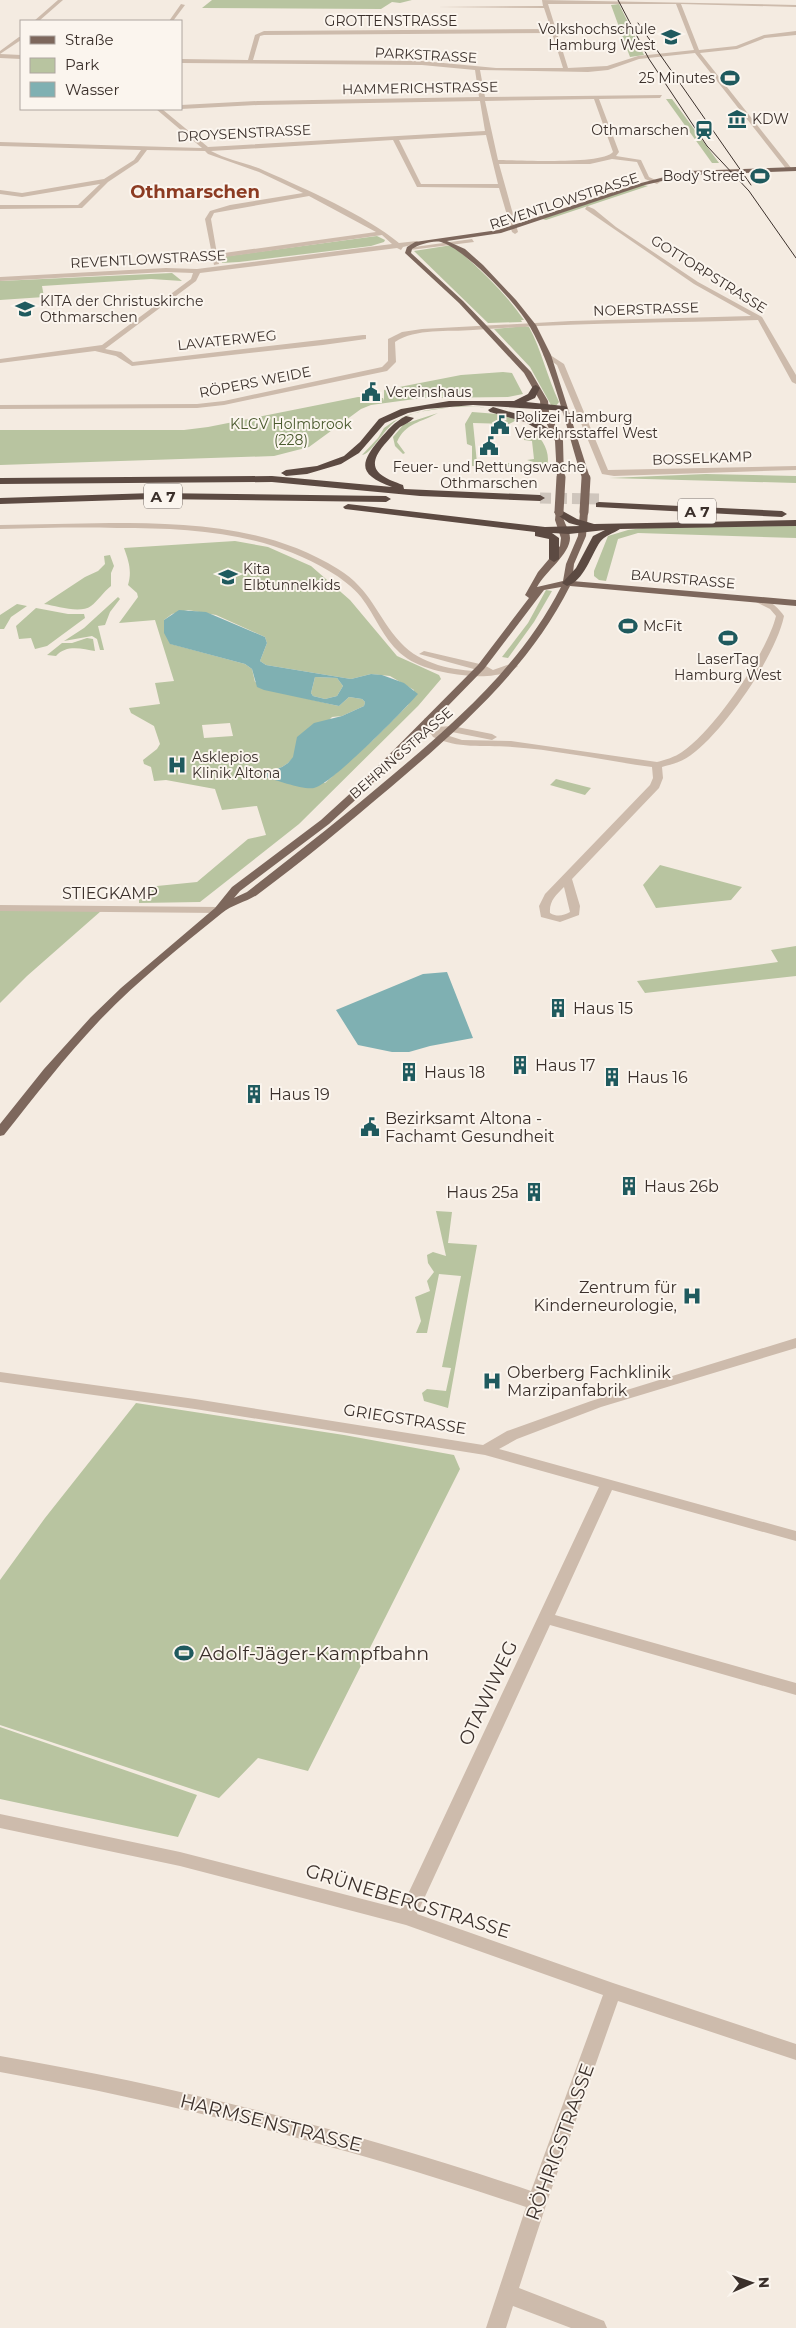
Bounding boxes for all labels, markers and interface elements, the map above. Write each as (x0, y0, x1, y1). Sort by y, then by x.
street label: GROTTENSTRASSE (325, 12, 457, 30)
legend (20, 20, 182, 110)
place label: Volkshochschule Hamburg West (538, 20, 656, 54)
school or university icon: Volkshochschule Hamburg West (660, 26, 682, 48)
text: Straße (65, 30, 114, 49)
street label: PARKSTRASSE (374, 43, 478, 67)
text: Park (65, 55, 99, 74)
sports icon: 25 Minutes (719, 67, 741, 89)
place label: 25 Minutes (639, 69, 715, 87)
street label: HAMMERICHSTRASSE (342, 78, 498, 98)
text: Wasser (65, 80, 119, 99)
museum icon: KDW (726, 108, 748, 130)
place label: KDW (752, 110, 789, 128)
station icon: Othmarschen (693, 119, 715, 141)
street label: DROYSENSTRASSE (176, 120, 312, 146)
place label: Othmarschen (591, 121, 689, 139)
sports icon: Body Street (749, 165, 771, 187)
place label: Body Street (663, 167, 745, 185)
street label: REVENTLOWSTRASSE (487, 168, 641, 234)
district label: Othmarschen (130, 181, 260, 203)
street label: GOTTORPSTRASSE (648, 231, 770, 317)
street label: REVENTLOWSTRASSE (70, 246, 226, 272)
place label: KITA der Christuskirche Othmarschen (40, 292, 203, 326)
school or university icon: KITA der Christuskirche Othmarschen (14, 298, 36, 320)
street label: NOERSTRASSE (593, 298, 699, 320)
street label: LAVATERWEG (177, 326, 277, 354)
street label: RÖPERS WEIDE (198, 362, 312, 402)
public building icon: Vereinshaus (360, 381, 382, 403)
place label: Vereinshaus (386, 383, 472, 401)
place label: Polizei Hamburg Verkehrsstaffel West (515, 408, 658, 442)
public building icon: Polizei Hamburg Verkehrsstaffel West (489, 414, 511, 436)
park label: KLGV Holmbrook (228) (230, 415, 353, 449)
public building icon: Feuer- und Rettungswache Othmarschen (478, 435, 500, 457)
street label: BOSSELKAMP (652, 447, 752, 469)
place label: Feuer- und Rettungswache Othmarschen (393, 458, 585, 492)
road number: A 7 (144, 484, 182, 508)
road number: A 7 (678, 498, 716, 524)
place label: Kita Elbtunnelkids (243, 560, 340, 594)
street label: BAURSTRASSE (630, 565, 736, 593)
school or university icon: Kita Elbtunnelkids (217, 566, 239, 588)
sports icon: McFit (617, 615, 639, 637)
place label: McFit (643, 617, 683, 635)
sports icon: LaserTag Hamburg West (717, 627, 739, 649)
place label: LaserTag Hamburg West (674, 650, 782, 684)
street label: BEHRINGSTRASSE (346, 703, 456, 803)
place label: Asklepios Klinik Altona (192, 748, 280, 782)
hospital icon: Asklepios Klinik Altona (166, 754, 188, 776)
street label: STIEGKAMP (62, 884, 158, 903)
building icon: Haus 15 (547, 997, 569, 1019)
place label: Haus 15 (573, 999, 633, 1018)
building icon: Haus 17 (509, 1054, 531, 1076)
place label: Haus 17 (535, 1056, 595, 1075)
building icon: Haus 18 (398, 1061, 420, 1083)
place label: Haus 18 (424, 1063, 485, 1082)
building icon: Haus 16 (601, 1066, 623, 1088)
place label: Haus 16 (627, 1068, 688, 1087)
building icon: Haus 19 (243, 1083, 265, 1105)
place label: Haus 19 (269, 1085, 330, 1104)
place label: Bezirksamt Altona - Fachamt Gesundheit (385, 1109, 555, 1146)
public building icon: Bezirksamt Altona - Fachamt Gesundheit (359, 1116, 381, 1138)
building icon: Haus 26b (618, 1175, 640, 1197)
place label: Haus 26b (644, 1177, 719, 1196)
building icon: Haus 25a (523, 1181, 545, 1203)
place label: Haus 25a (446, 1183, 519, 1202)
place label: Zentrum für Kinderneurologie, (534, 1278, 677, 1315)
hospital icon: Zentrum für Kinderneurologie, (681, 1285, 703, 1307)
place label: Oberberg Fachklinik Marzipanfabrik (507, 1363, 671, 1400)
hospital icon: Oberberg Fachklinik Marzipanfabrik (481, 1370, 503, 1392)
street label: GRIEGSTRASSE (342, 1400, 468, 1438)
street label: OTAWIWEG (454, 1637, 522, 1749)
sports icon: Adolf-Jäger-Kampfbahn (173, 1642, 195, 1664)
place label: Adolf-Jäger-Kampfbahn (199, 1642, 429, 1665)
street label: GRÜNEBERGSTRASSE (303, 1859, 513, 1943)
street label: RÖHRIGSTRASSE (521, 2060, 599, 2224)
street label: HARMSENSTRASSE (178, 2089, 364, 2157)
north arrow (726, 2258, 776, 2308)
text: N (755, 2277, 773, 2289)

